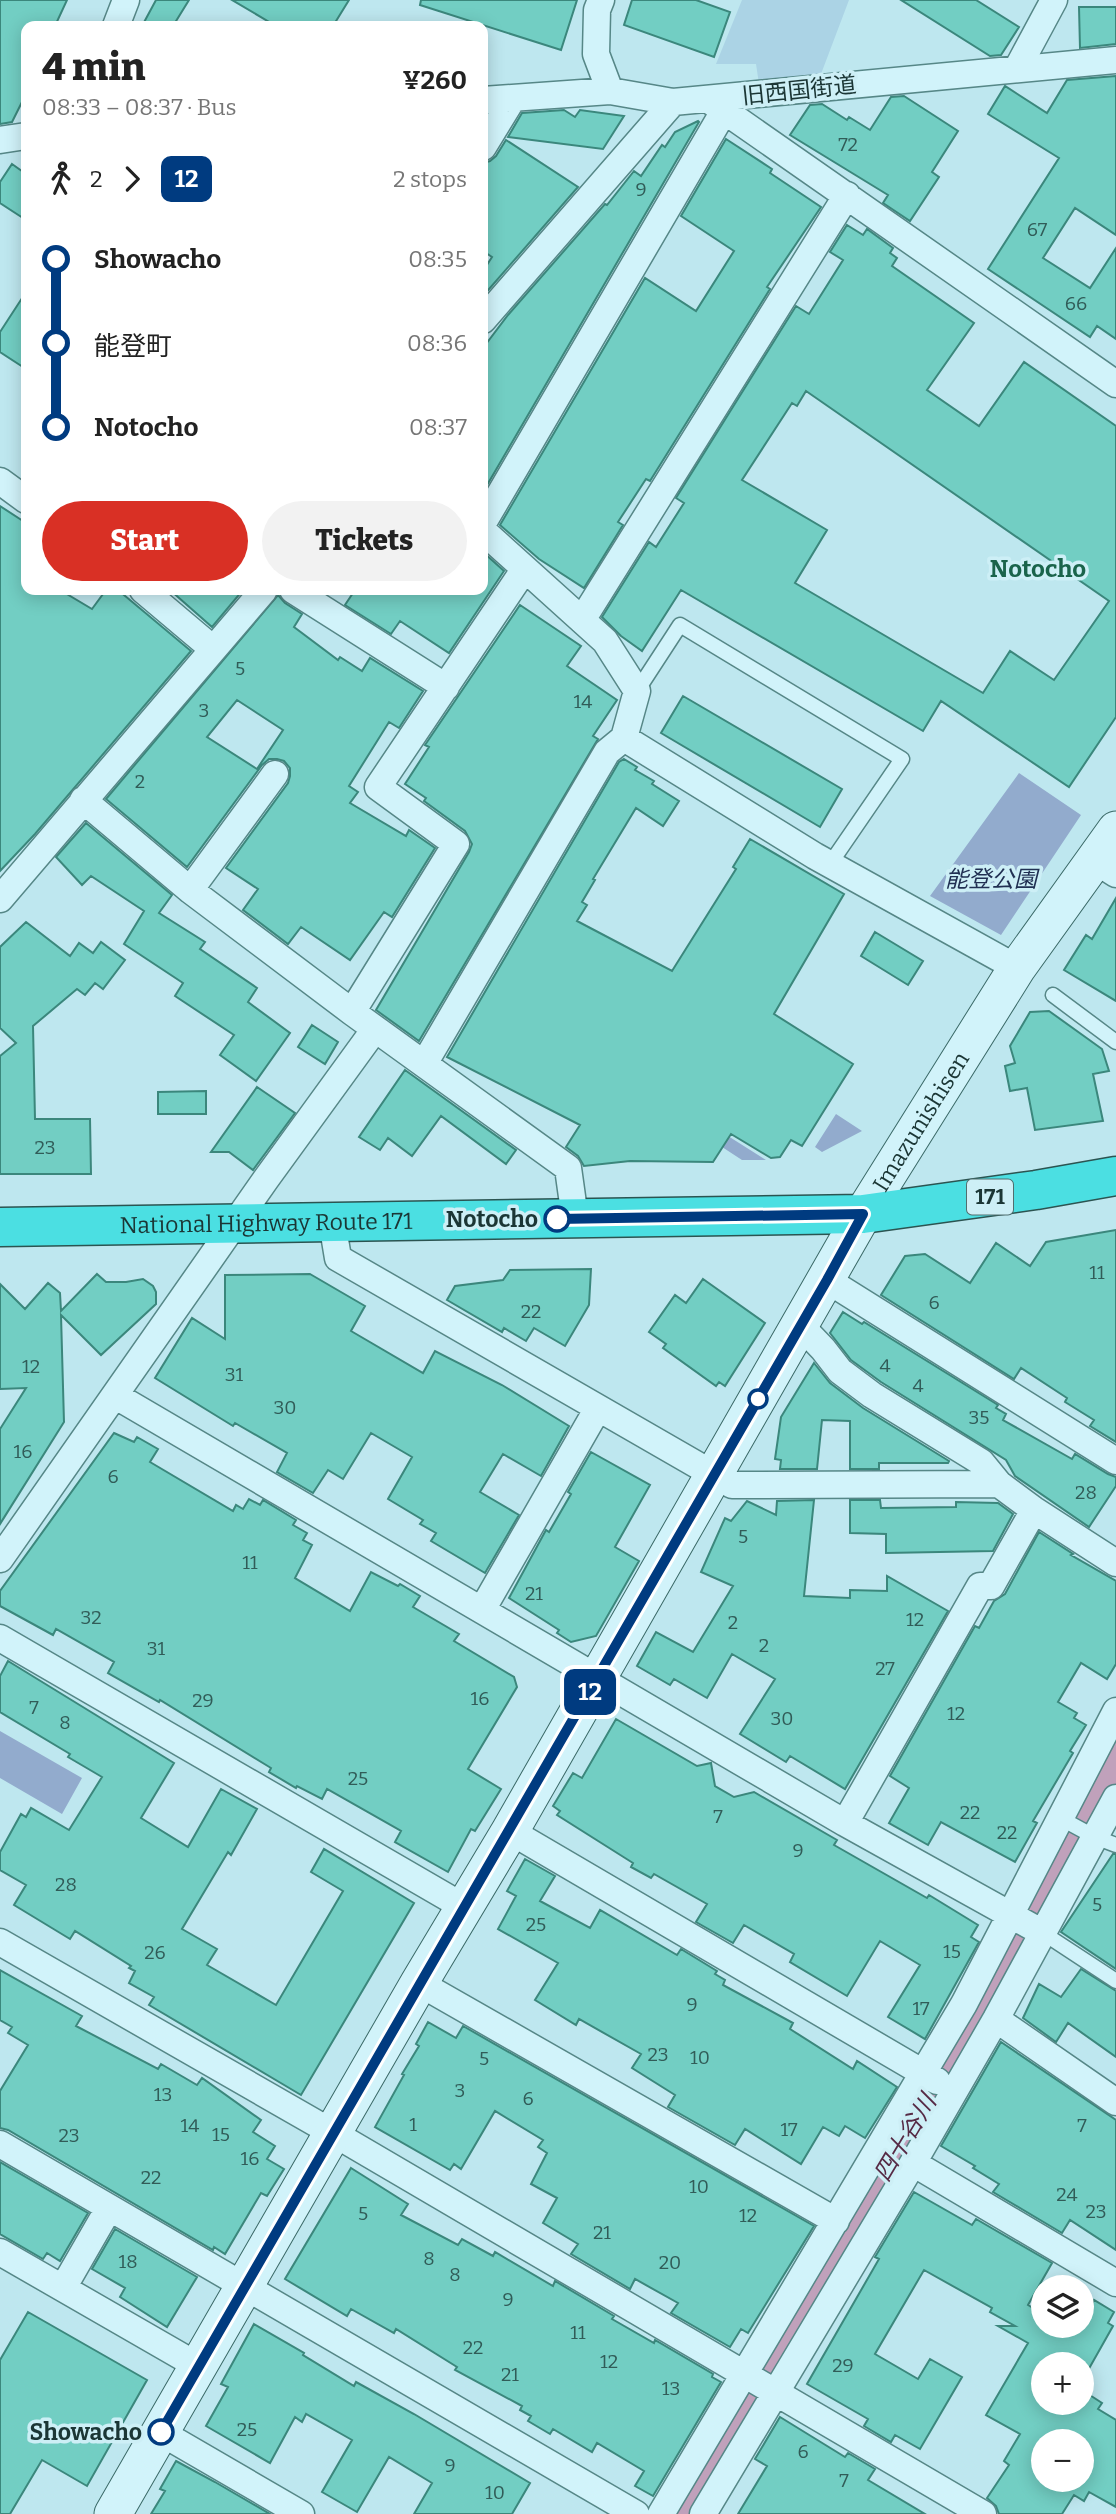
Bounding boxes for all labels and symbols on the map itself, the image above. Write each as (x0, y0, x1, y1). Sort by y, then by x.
street label: 旧西国街道 (740, 70, 858, 110)
house number: 72 (838, 133, 858, 156)
house number: 9 (635, 178, 647, 201)
house number: 67 (1027, 218, 1048, 241)
house number: 66 (1065, 292, 1087, 315)
district label: Notocho (990, 555, 1086, 583)
house number: 5 (235, 657, 245, 680)
house number: 14 (574, 690, 592, 713)
house number: 3 (199, 699, 209, 722)
house number: 2 (135, 770, 145, 793)
park label: 能登公園 (945, 865, 1040, 893)
street label: Imazunishisen (867, 1046, 975, 1197)
house number: 23 (34, 1136, 56, 1159)
road number: 171 (967, 1180, 1013, 1214)
place label: Notocho (446, 1205, 538, 1233)
marker: Notocho (544, 1206, 570, 1232)
street label: National Highway Route 171 (119, 1207, 413, 1239)
house number: 11 (1089, 1261, 1105, 1284)
house number: 6 (928, 1291, 940, 1314)
house number: 22 (521, 1300, 541, 1323)
house number: 4 (879, 1354, 891, 1377)
house number: 12 (22, 1355, 40, 1378)
house number: 31 (225, 1363, 244, 1386)
house number: 4 (912, 1374, 924, 1397)
unlabelled marker (748, 1389, 768, 1409)
house number: 30 (273, 1396, 297, 1419)
house number: 35 (969, 1406, 989, 1429)
house number: 16 (14, 1440, 32, 1463)
house number: 6 (107, 1465, 119, 1488)
house number: 28 (1075, 1481, 1097, 1504)
house number: 5 (738, 1525, 748, 1548)
house number: 11 (242, 1551, 258, 1574)
house number: 21 (525, 1582, 543, 1605)
house number: 32 (80, 1606, 102, 1629)
house number: 12 (906, 1608, 924, 1631)
house number: 2 (728, 1611, 738, 1634)
house number: 2 (759, 1634, 769, 1657)
house number: 31 (147, 1637, 166, 1660)
house number: 27 (875, 1657, 895, 1680)
line badge: 12 (558, 1669, 622, 1715)
house number: 16 (471, 1687, 489, 1710)
house number: 29 (192, 1689, 214, 1712)
house number: 7 (29, 1696, 39, 1719)
house number: 12 (947, 1702, 965, 1725)
house number: 30 (770, 1707, 794, 1730)
house number: 8 (59, 1711, 71, 1734)
house number: 25 (348, 1767, 368, 1790)
house number: 22 (960, 1801, 980, 1824)
house number: 7 (713, 1805, 723, 1828)
house number: 22 (997, 1821, 1017, 1844)
house number: 9 (792, 1839, 804, 1862)
house number: 28 (55, 1873, 77, 1896)
house number: 5 (1092, 1893, 1102, 1916)
house number: 25 (526, 1913, 546, 1936)
house number: 15 (943, 1940, 961, 1963)
house number: 26 (144, 1941, 166, 1964)
house number: 9 (686, 1993, 698, 2016)
house number: 17 (912, 1997, 930, 2020)
house number: 23 (647, 2043, 669, 2066)
house number: 10 (690, 2046, 710, 2069)
house number: 5 (479, 2047, 489, 2070)
house number: 3 (455, 2079, 465, 2102)
house number: 13 (154, 2083, 172, 2106)
house number: 6 (522, 2087, 534, 2110)
water label: 四十谷川 (868, 2087, 943, 2186)
house number: 1 (409, 2113, 417, 2136)
house number: 14 (181, 2114, 199, 2137)
house number: 7 (1077, 2114, 1087, 2137)
house number: 17 (780, 2118, 798, 2141)
house number: 15 (212, 2123, 230, 2146)
house number: 23 (58, 2124, 80, 2147)
house number: 16 (241, 2147, 259, 2170)
house number: 22 (141, 2166, 161, 2189)
house number: 10 (689, 2175, 709, 2198)
house number: 24 (1056, 2183, 1078, 2206)
house number: 23 (1085, 2200, 1107, 2223)
house number: 5 (358, 2202, 368, 2225)
house number: 12 (739, 2204, 757, 2227)
house number: 21 (593, 2221, 611, 2244)
house number: 8 (423, 2247, 435, 2270)
house number: 18 (118, 2250, 138, 2273)
house number: 20 (659, 2251, 681, 2274)
house number: 8 (449, 2263, 461, 2286)
house number: 9 (502, 2288, 514, 2311)
house number: 11 (570, 2321, 586, 2344)
house number: 22 (463, 2336, 483, 2359)
house number: 12 (600, 2350, 618, 2373)
house number: 29 (832, 2354, 854, 2377)
house number: 21 (501, 2363, 519, 2386)
house number: 13 (662, 2377, 680, 2400)
place label: Showacho (29, 2418, 142, 2446)
house number: 25 (237, 2418, 257, 2441)
marker: Showacho (148, 2419, 174, 2445)
house number: 6 (797, 2440, 809, 2463)
house number: 9 (444, 2454, 456, 2477)
house number: 7 (839, 2469, 849, 2492)
house number: 10 (485, 2481, 505, 2504)

